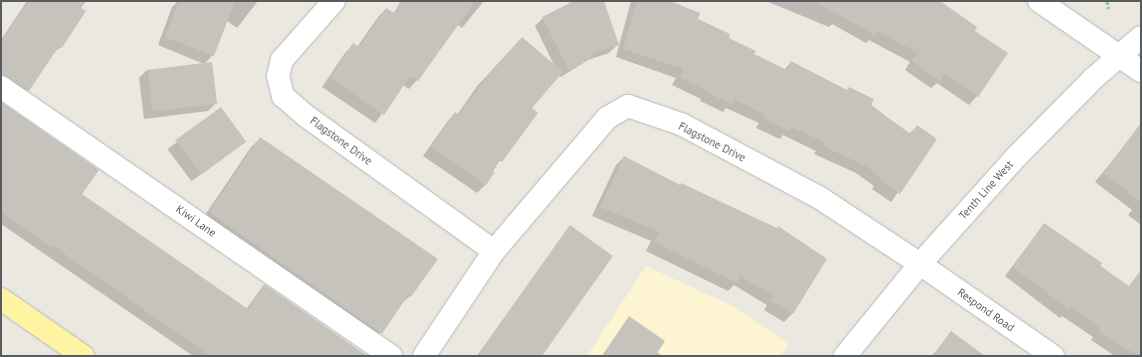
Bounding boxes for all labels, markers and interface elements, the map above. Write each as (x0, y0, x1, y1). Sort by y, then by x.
street label: Flagstone Drive (307, 114, 375, 168)
street label: Flagstone Drive (676, 119, 748, 165)
street label: Tenth Line West (956, 158, 1016, 222)
street label: Kiwi Lane (173, 202, 219, 240)
street label: Respond Road (955, 286, 1017, 334)

